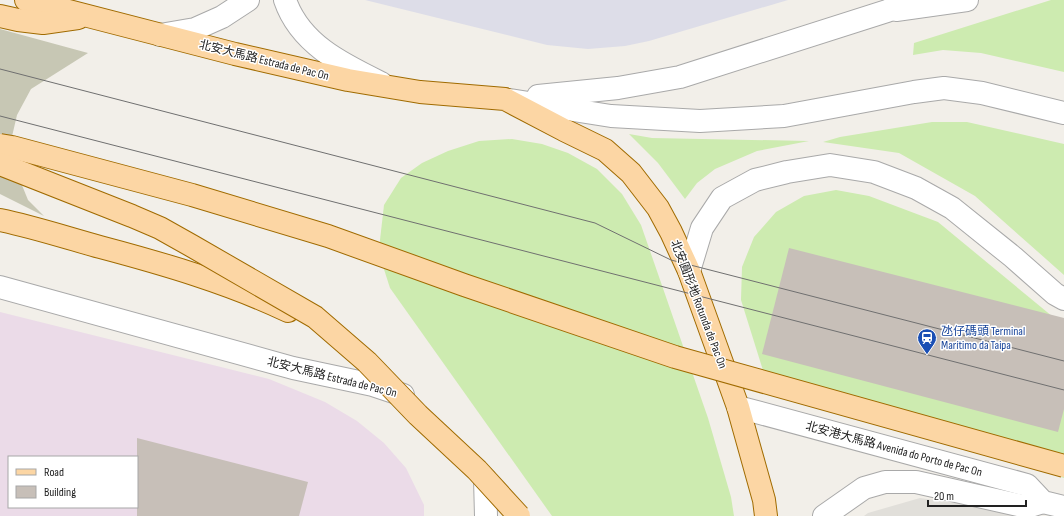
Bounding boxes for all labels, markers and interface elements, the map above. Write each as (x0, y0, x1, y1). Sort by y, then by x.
street label: 北安大馬路 Estrada de Pac On (197, 37, 330, 84)
street label: 北安圓形地 Rotunda de Pac On (667, 238, 730, 371)
place label: 氹仔碼頭 Terminal Marítimo da Taipa (941, 324, 1025, 353)
station icon: 氹仔碼頭 Terminal Marítimo da Taipa (916, 327, 938, 355)
street label: 北安大馬路 Estrada de Pac On (265, 354, 398, 401)
street label: 北安港大馬路 Avenida do Porto de Pac On (804, 419, 984, 480)
legend (8, 456, 138, 508)
text: Road (44, 465, 64, 480)
scale bar (928, 482, 1026, 508)
text: Building (44, 485, 76, 500)
text: 20 m (934, 489, 954, 504)

